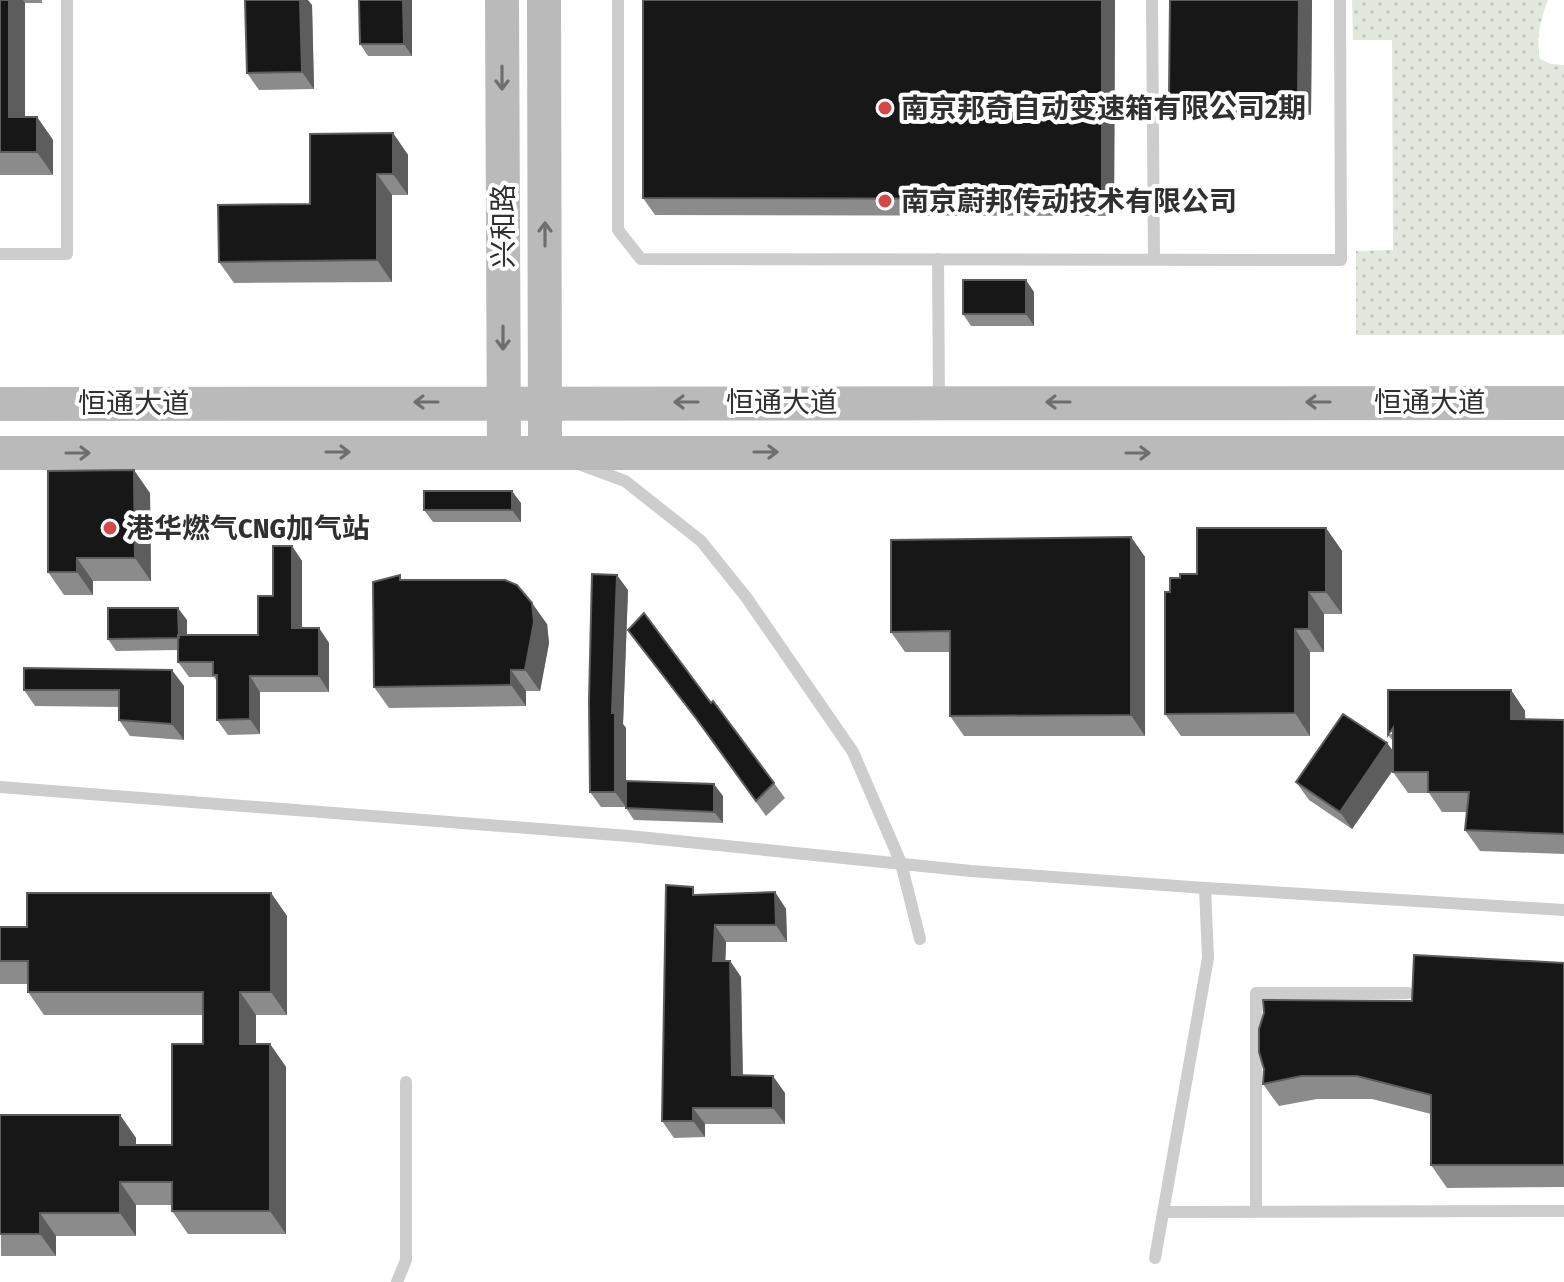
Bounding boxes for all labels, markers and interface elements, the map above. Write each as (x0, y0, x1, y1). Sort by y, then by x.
one-way arrow (494, 64, 510, 91)
place label: 南京邦奇自动变速箱有限公司2期 (901, 92, 1306, 125)
marker: 南京邦奇自动变速箱有限公司2期 (876, 99, 894, 117)
street label: 兴和路 (487, 184, 520, 268)
place label: 南京蔚邦传动技术有限公司 (901, 185, 1237, 218)
marker: 南京蔚邦传动技术有限公司 (876, 192, 894, 210)
one-way arrow (537, 221, 553, 248)
one-way arrow (495, 324, 511, 351)
street label: 恒通大道 (726, 386, 838, 419)
street label: 恒通大道 (1374, 386, 1486, 419)
street label: 恒通大道 (78, 387, 190, 420)
one-way arrow (413, 394, 440, 410)
one-way arrow (673, 394, 700, 410)
one-way arrow (1045, 394, 1072, 410)
one-way arrow (1305, 394, 1332, 410)
one-way arrow (324, 444, 351, 460)
one-way arrow (752, 444, 779, 460)
one-way arrow (64, 445, 91, 461)
one-way arrow (1124, 445, 1151, 461)
place label: 港华燃气CNG加气站 (126, 512, 370, 545)
marker: 港华燃气CNG加气站 (101, 519, 119, 537)

